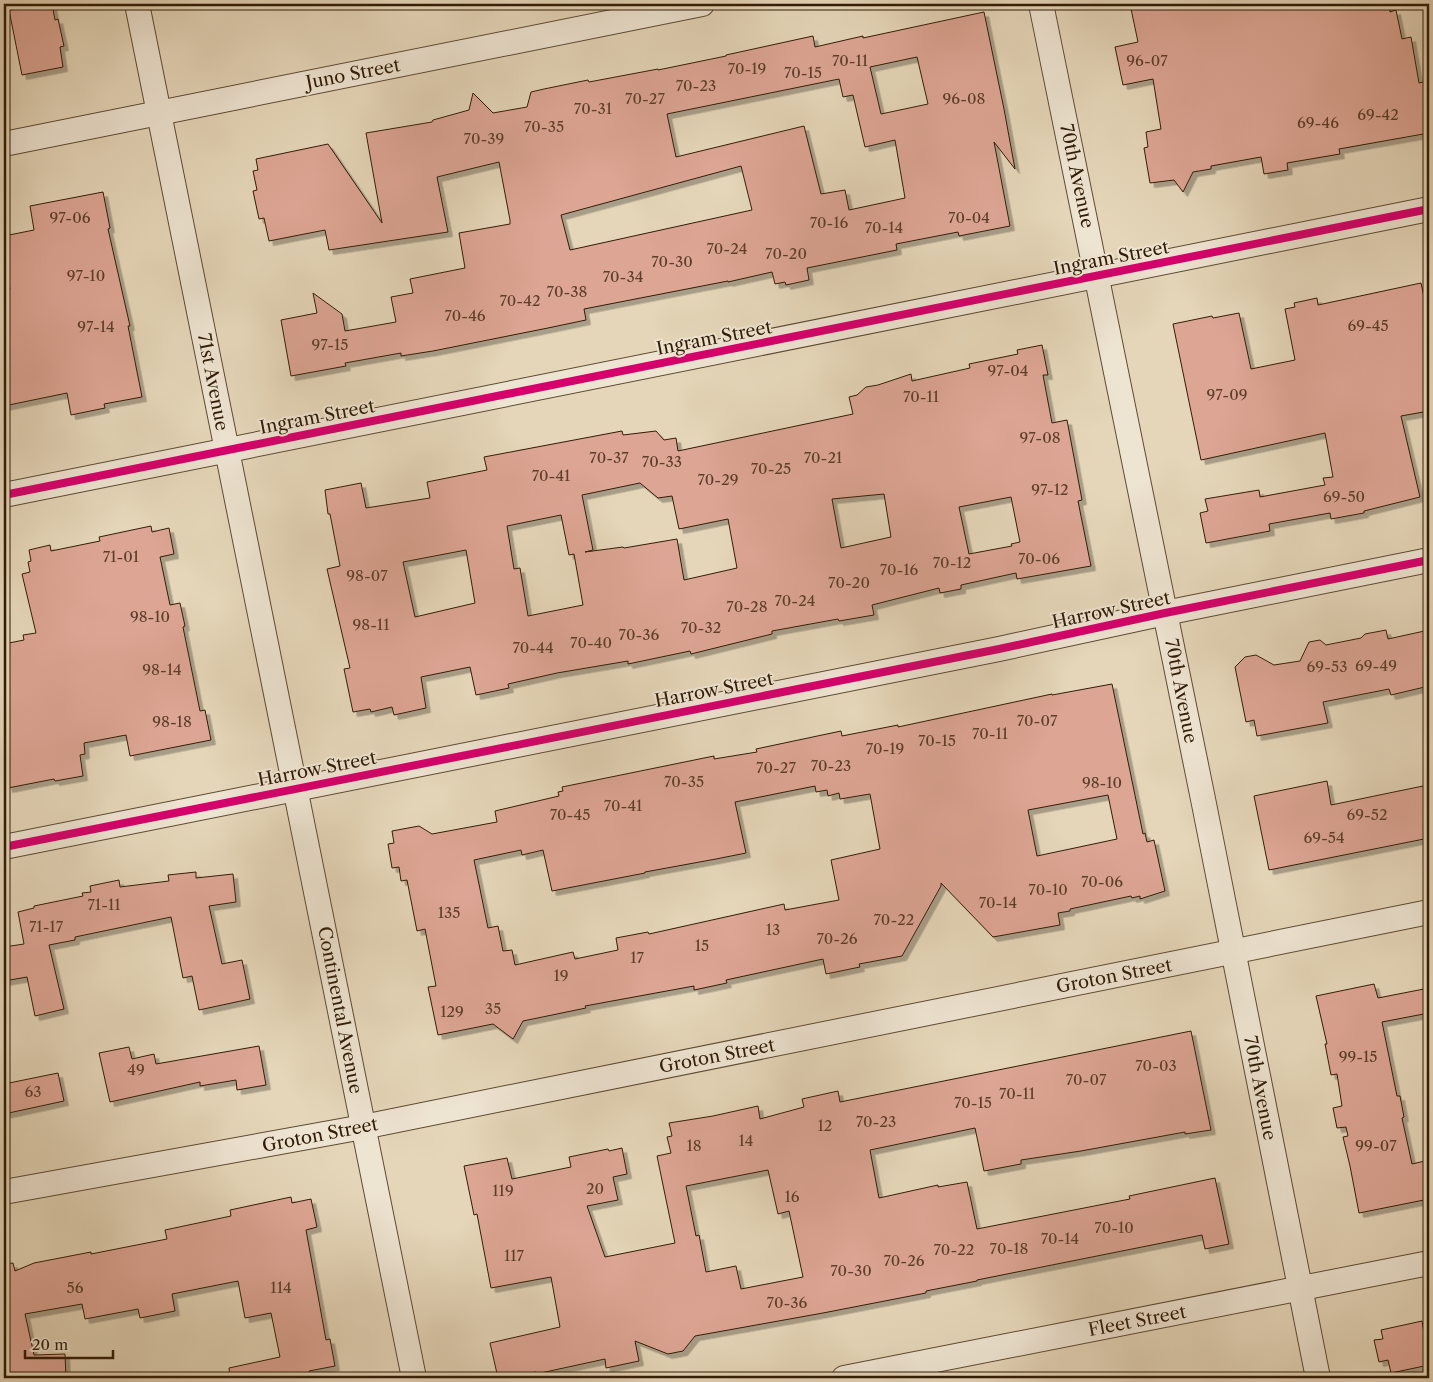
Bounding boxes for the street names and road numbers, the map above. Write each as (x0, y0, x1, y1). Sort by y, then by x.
street label: Juno Street (301, 54, 403, 94)
street label: 70th Avenue (1055, 122, 1099, 230)
street label: Ingram Street (1051, 236, 1171, 280)
street label: Ingram Street (654, 316, 774, 360)
street label: 71st Avenue (193, 332, 233, 432)
street label: Ingram Street (257, 395, 377, 439)
street label: Harrow Street (1050, 587, 1173, 633)
street label: 70th Avenue (1160, 637, 1202, 745)
street label: Harrow Street (653, 668, 776, 712)
street label: Harrow Street (256, 747, 379, 791)
street label: Continental Avenue (313, 925, 367, 1095)
street label: Groton Street (1054, 954, 1174, 998)
street label: Groton Street (657, 1034, 777, 1078)
street label: 70th Avenue (1239, 1034, 1281, 1142)
street label: Groton Street (260, 1113, 380, 1157)
street label: Fleet Street (1086, 1301, 1188, 1341)

